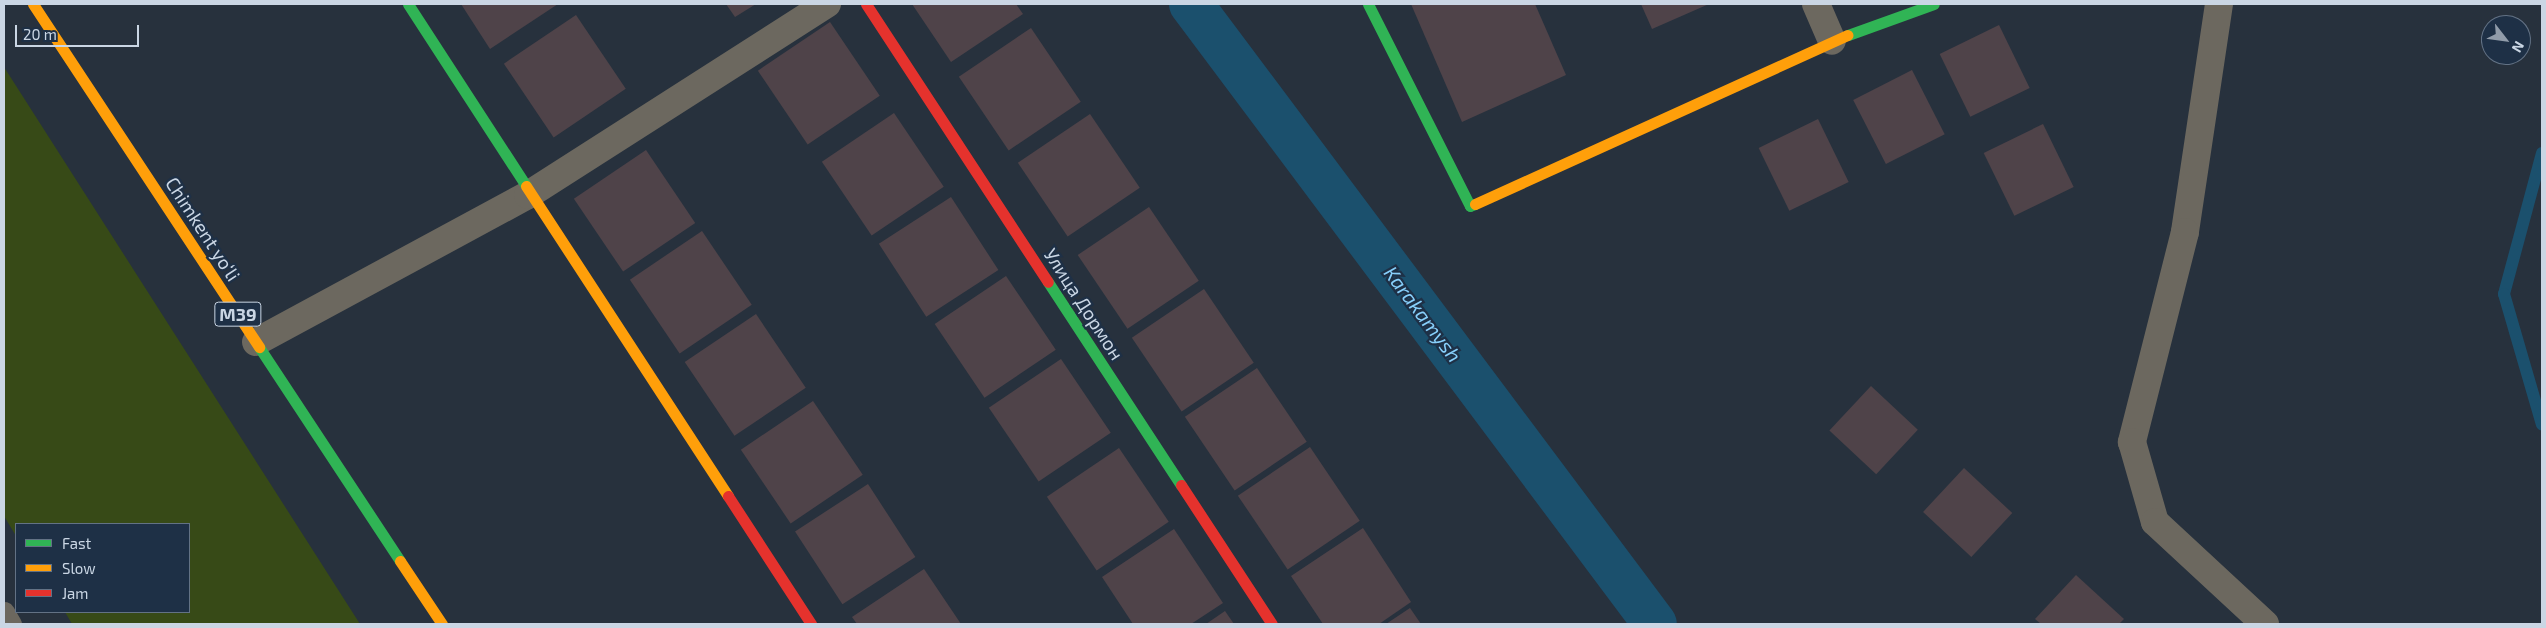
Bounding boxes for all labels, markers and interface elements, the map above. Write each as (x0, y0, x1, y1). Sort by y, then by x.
scale bar (18, 15, 141, 47)
north arrow (2481, 15, 2531, 65)
text: 20 m (23, 25, 57, 43)
text: N (2509, 39, 2528, 56)
street label: Chimkent yo‘li (161, 172, 245, 286)
street label: Улица Дормон (1039, 244, 1129, 364)
water label: Karakamysh (1379, 261, 1467, 367)
road number: M39 (214, 298, 262, 329)
legend (15, 523, 190, 613)
text: Fast (62, 534, 91, 552)
text: Slow (62, 559, 96, 577)
text: Jam (62, 584, 88, 602)

